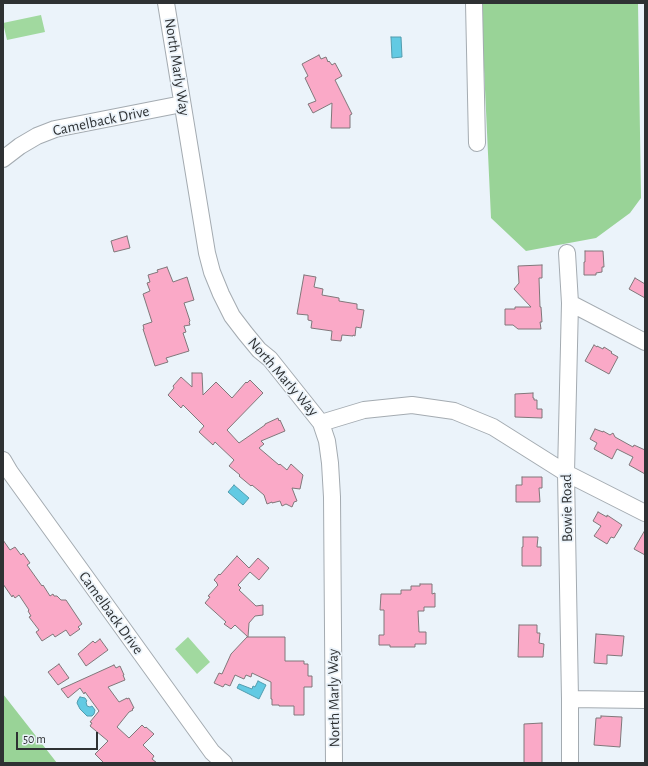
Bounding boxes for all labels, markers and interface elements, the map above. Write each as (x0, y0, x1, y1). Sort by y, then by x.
street label: North Marly Way (160, 17, 194, 117)
street label: Camelback Drive (51, 102, 151, 140)
street label: North Marly Way (244, 334, 322, 420)
street label: Bowie Road (557, 474, 577, 542)
street label: Camelback Drive (75, 568, 147, 658)
street label: North Marly Way (324, 649, 344, 747)
scale bar (18, 724, 100, 750)
text: 50 m (23, 733, 46, 745)

